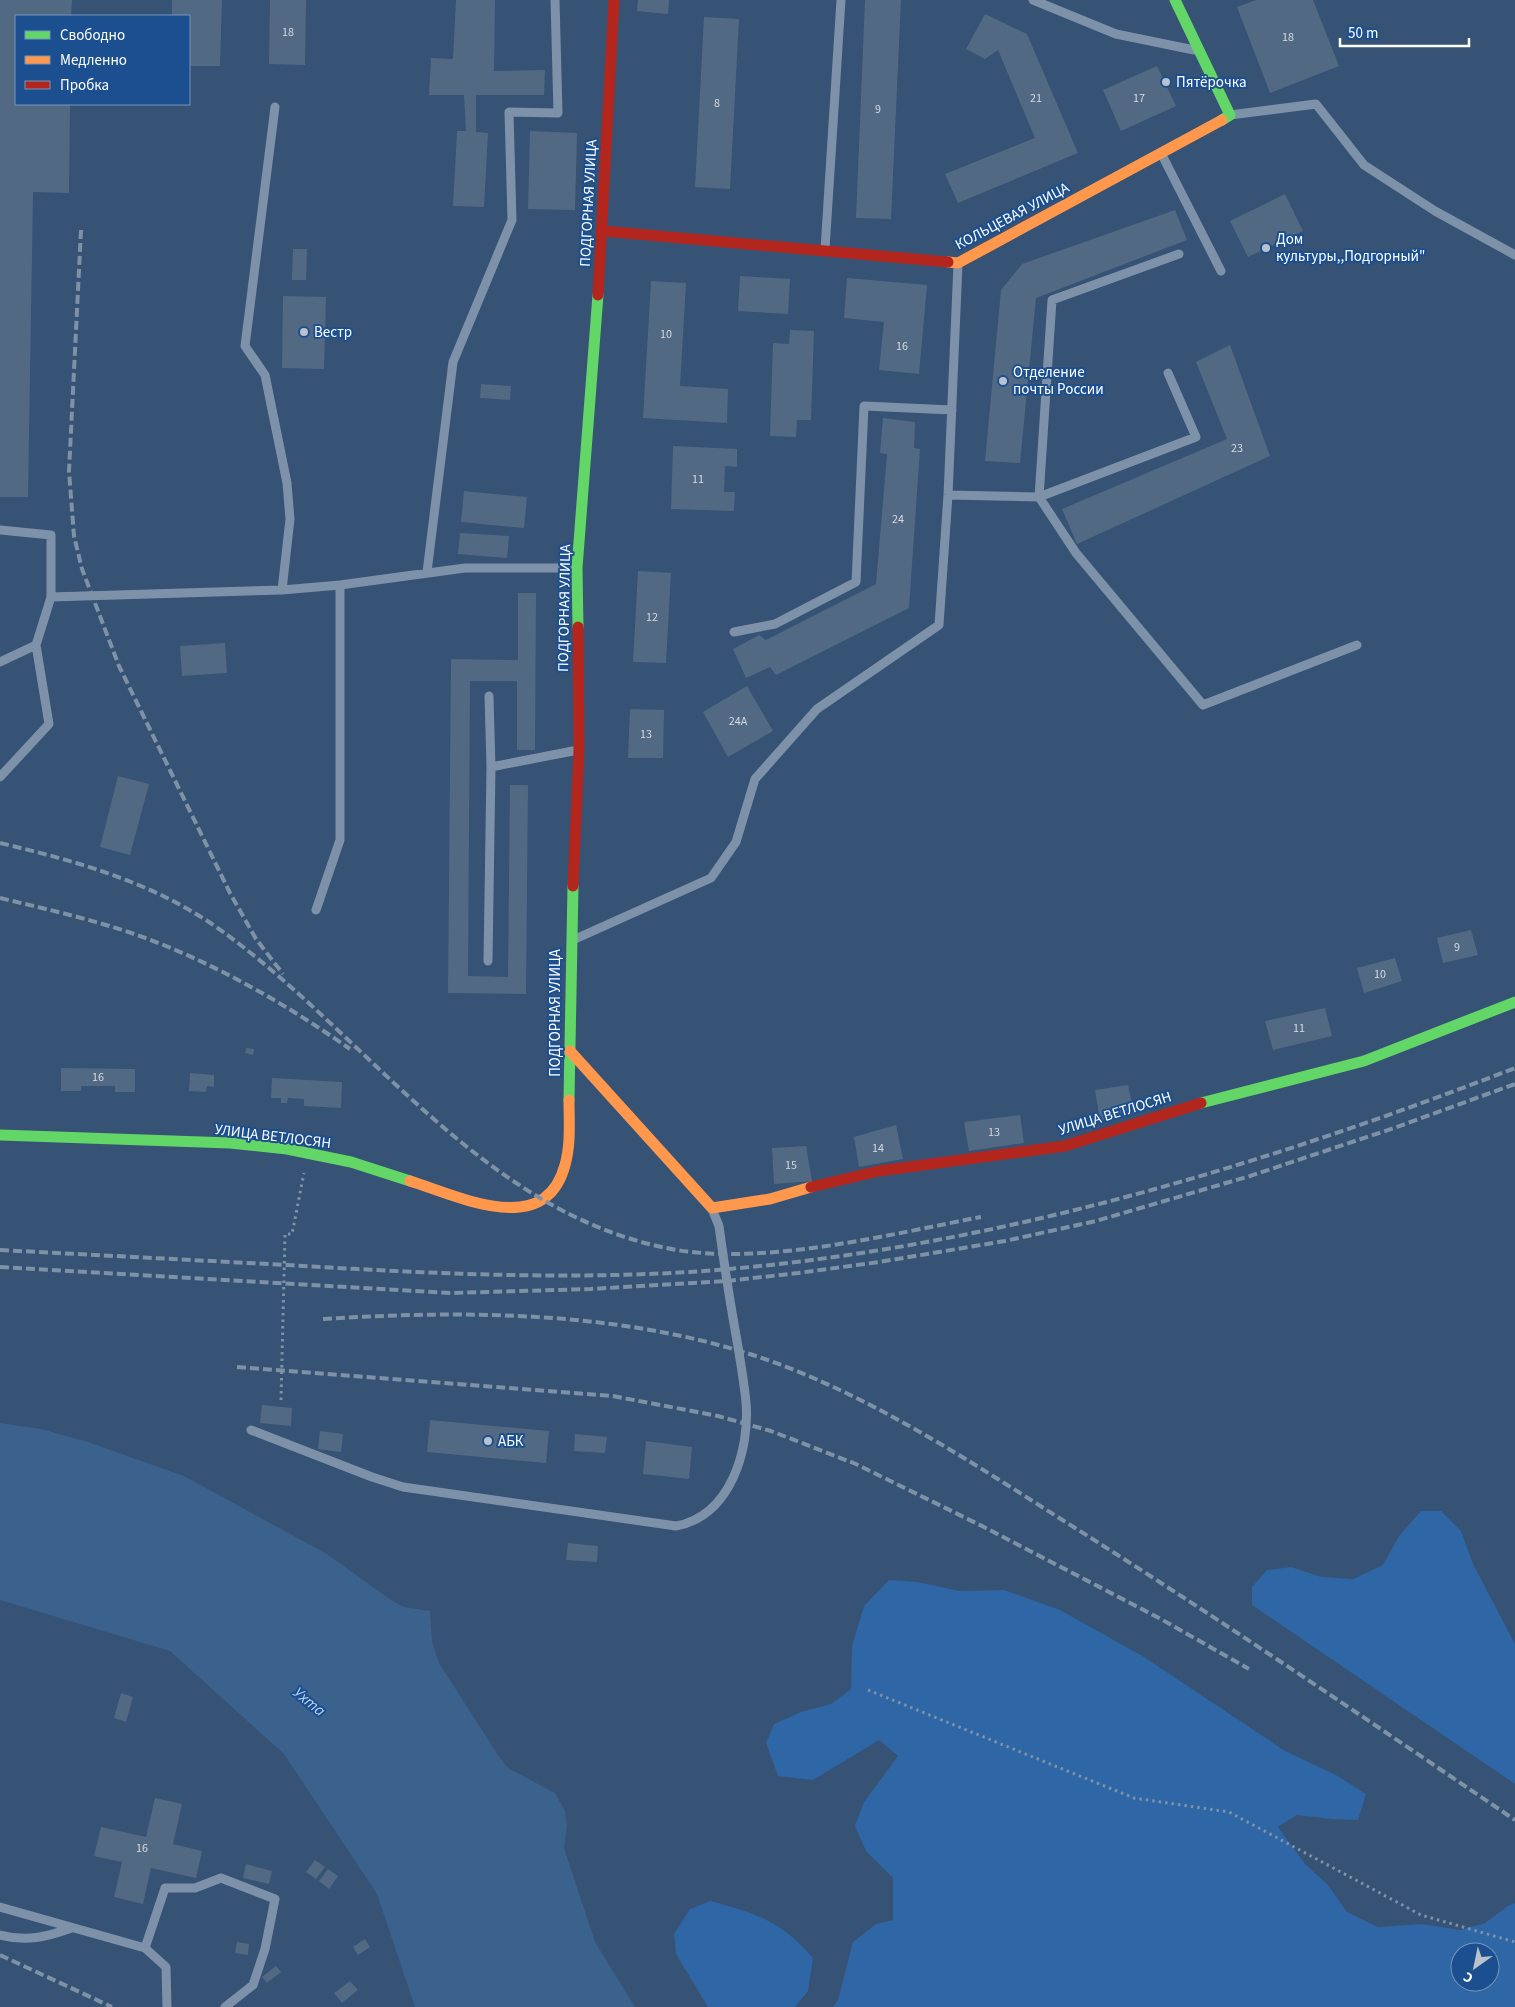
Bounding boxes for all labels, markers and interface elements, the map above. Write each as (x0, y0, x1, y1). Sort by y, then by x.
legend (15, 15, 190, 105)
scale bar (1340, 15, 1469, 47)
text: 50 m (1348, 23, 1378, 44)
house number: 18 (282, 24, 294, 41)
text: Свободно (60, 25, 125, 46)
house number: 18 (1282, 29, 1294, 46)
text: Медленно (60, 50, 127, 71)
place label: Пятёрочка (1176, 72, 1247, 93)
text: Пробка (60, 75, 109, 96)
marker: Пятёрочка (1160, 76, 1172, 88)
house number: 21 (1030, 90, 1042, 107)
house number: 17 (1133, 90, 1145, 107)
house number: 8 (714, 95, 720, 112)
house number: 9 (875, 101, 881, 118)
street label: ПОДГОРНАЯ УЛИЦА (575, 138, 602, 267)
street label: КОЛЬЦЕВАЯ УЛИЦА (952, 177, 1074, 255)
place label: Дом культуры,,Подгорный" (1276, 229, 1425, 267)
marker: Дом культуры,,Подгорный" (1260, 242, 1272, 254)
place label: Вестр (314, 322, 352, 343)
marker: Вестр (298, 326, 310, 338)
house number: 10 (660, 326, 672, 343)
house number: 16 (896, 338, 908, 355)
place label: Отделение почты России (1013, 362, 1104, 400)
marker: Отделение почты России (997, 375, 1009, 387)
house number: 23 (1231, 440, 1243, 457)
house number: 11 (692, 471, 704, 488)
house number: 24 (892, 511, 904, 528)
street label: ПОДГОРНАЯ УЛИЦА (553, 543, 576, 672)
house number: 12 (646, 609, 658, 626)
house number: 24А (729, 713, 748, 730)
house number: 13 (640, 726, 652, 743)
house number: 9 (1454, 939, 1460, 956)
street label: ПОДГОРНАЯ УЛИЦА (545, 948, 566, 1077)
house number: 10 (1374, 966, 1386, 983)
house number: 11 (1293, 1020, 1305, 1037)
house number: 16 (92, 1069, 104, 1086)
street label: УЛИЦА ВЕТЛОСЯН (1056, 1086, 1174, 1141)
street label: УЛИЦА ВЕТЛОСЯН (214, 1119, 332, 1154)
house number: 13 (988, 1124, 1000, 1141)
house number: 14 (872, 1140, 884, 1157)
house number: 15 (785, 1157, 797, 1174)
place label: АБК (498, 1431, 524, 1452)
marker: АБК (482, 1435, 494, 1447)
water label: Ухта (288, 1682, 331, 1722)
house number: 16 (136, 1840, 148, 1857)
north arrow (1450, 1942, 1500, 1992)
text: С (1460, 1966, 1477, 1988)

